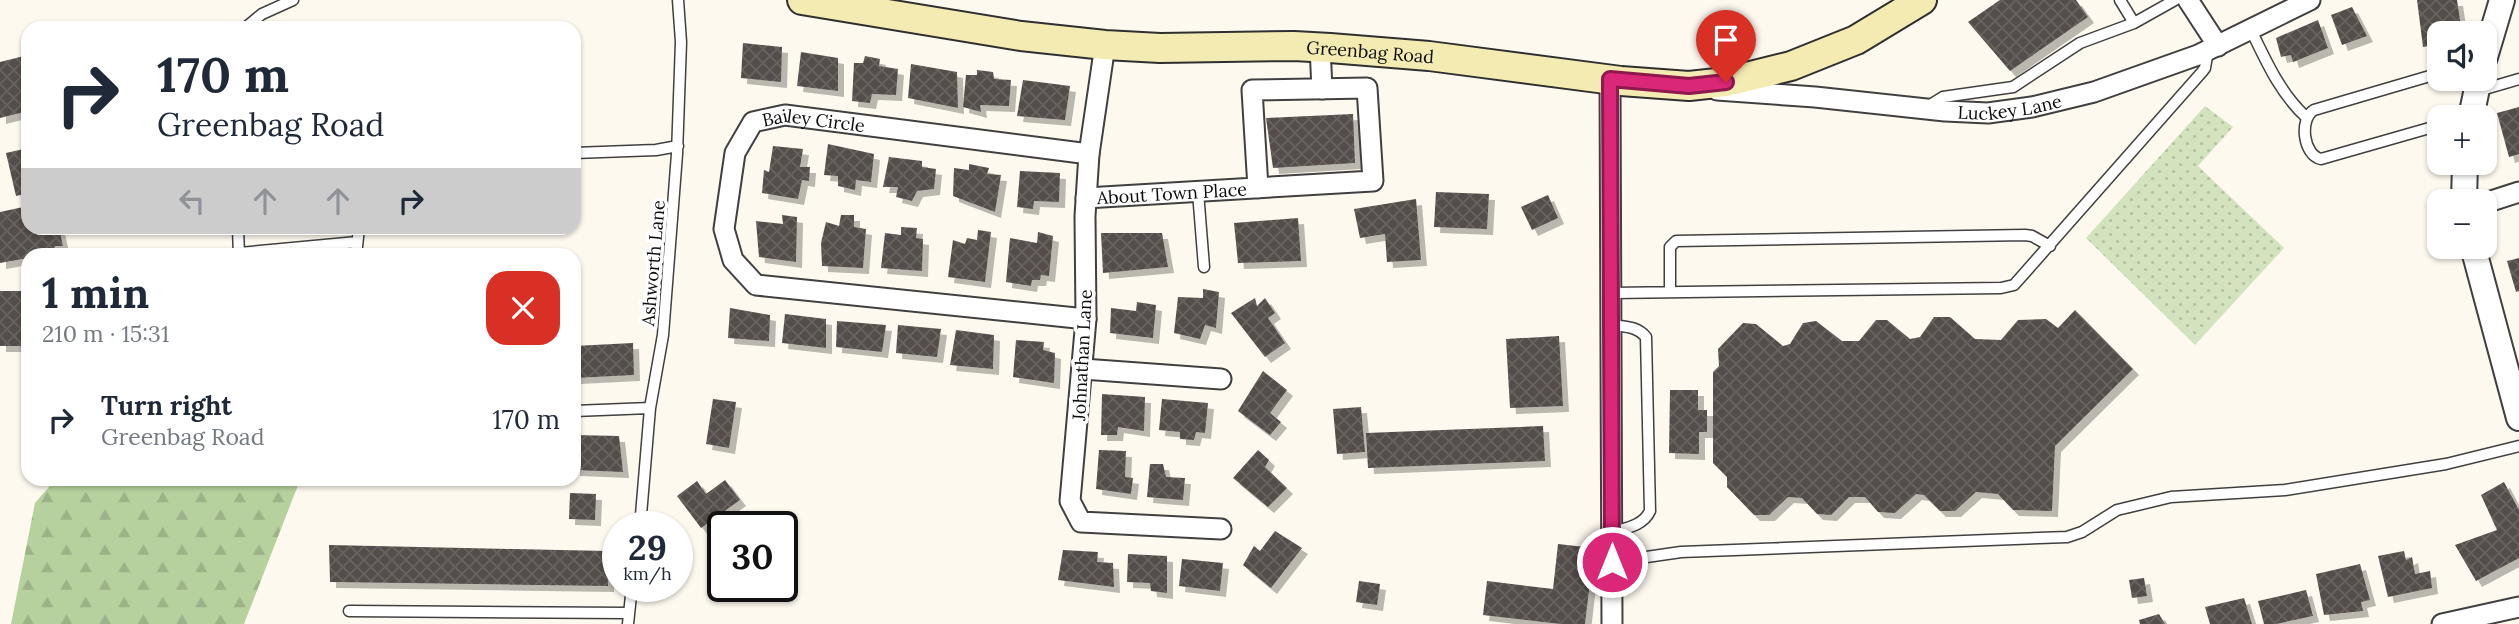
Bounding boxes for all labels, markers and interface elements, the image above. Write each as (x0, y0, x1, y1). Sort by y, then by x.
pin (1696, 10, 1756, 82)
icon: arrive (1707, 21, 1745, 59)
map controls (2427, 21, 2497, 259)
button: sound (2427, 21, 2497, 91)
street label: Greenbag Road (1306, 35, 1435, 68)
text: 170 m (157, 43, 289, 105)
icon: right (42, 49, 133, 140)
street label: Luckey Lane (1957, 89, 2064, 124)
street label: Bailey Circle (760, 103, 867, 137)
text: Greenbag Road (157, 104, 384, 145)
button: + (2427, 105, 2497, 175)
street label: About Town Place (1095, 177, 1248, 209)
icon: left (173, 182, 211, 220)
icon: ahead (246, 182, 284, 220)
icon: ahead (319, 182, 357, 220)
icon: right (392, 182, 430, 220)
button: − (2427, 189, 2497, 259)
street label: Ashworth Lane (636, 199, 670, 328)
text: 1 min (42, 266, 149, 320)
button: close (486, 271, 560, 345)
street label: Johnathan Lane (1067, 289, 1097, 422)
text: 210 m · 15:31 (42, 319, 169, 348)
text: Turn right (101, 389, 232, 422)
icon: right (42, 401, 80, 439)
text: 170 m (492, 403, 560, 436)
text: Greenbag Road (101, 422, 264, 451)
speed limit sign: 30 (707, 511, 798, 602)
text: 29 (628, 525, 667, 570)
position arrow (1575, 525, 1649, 599)
text: km/h (623, 562, 672, 585)

